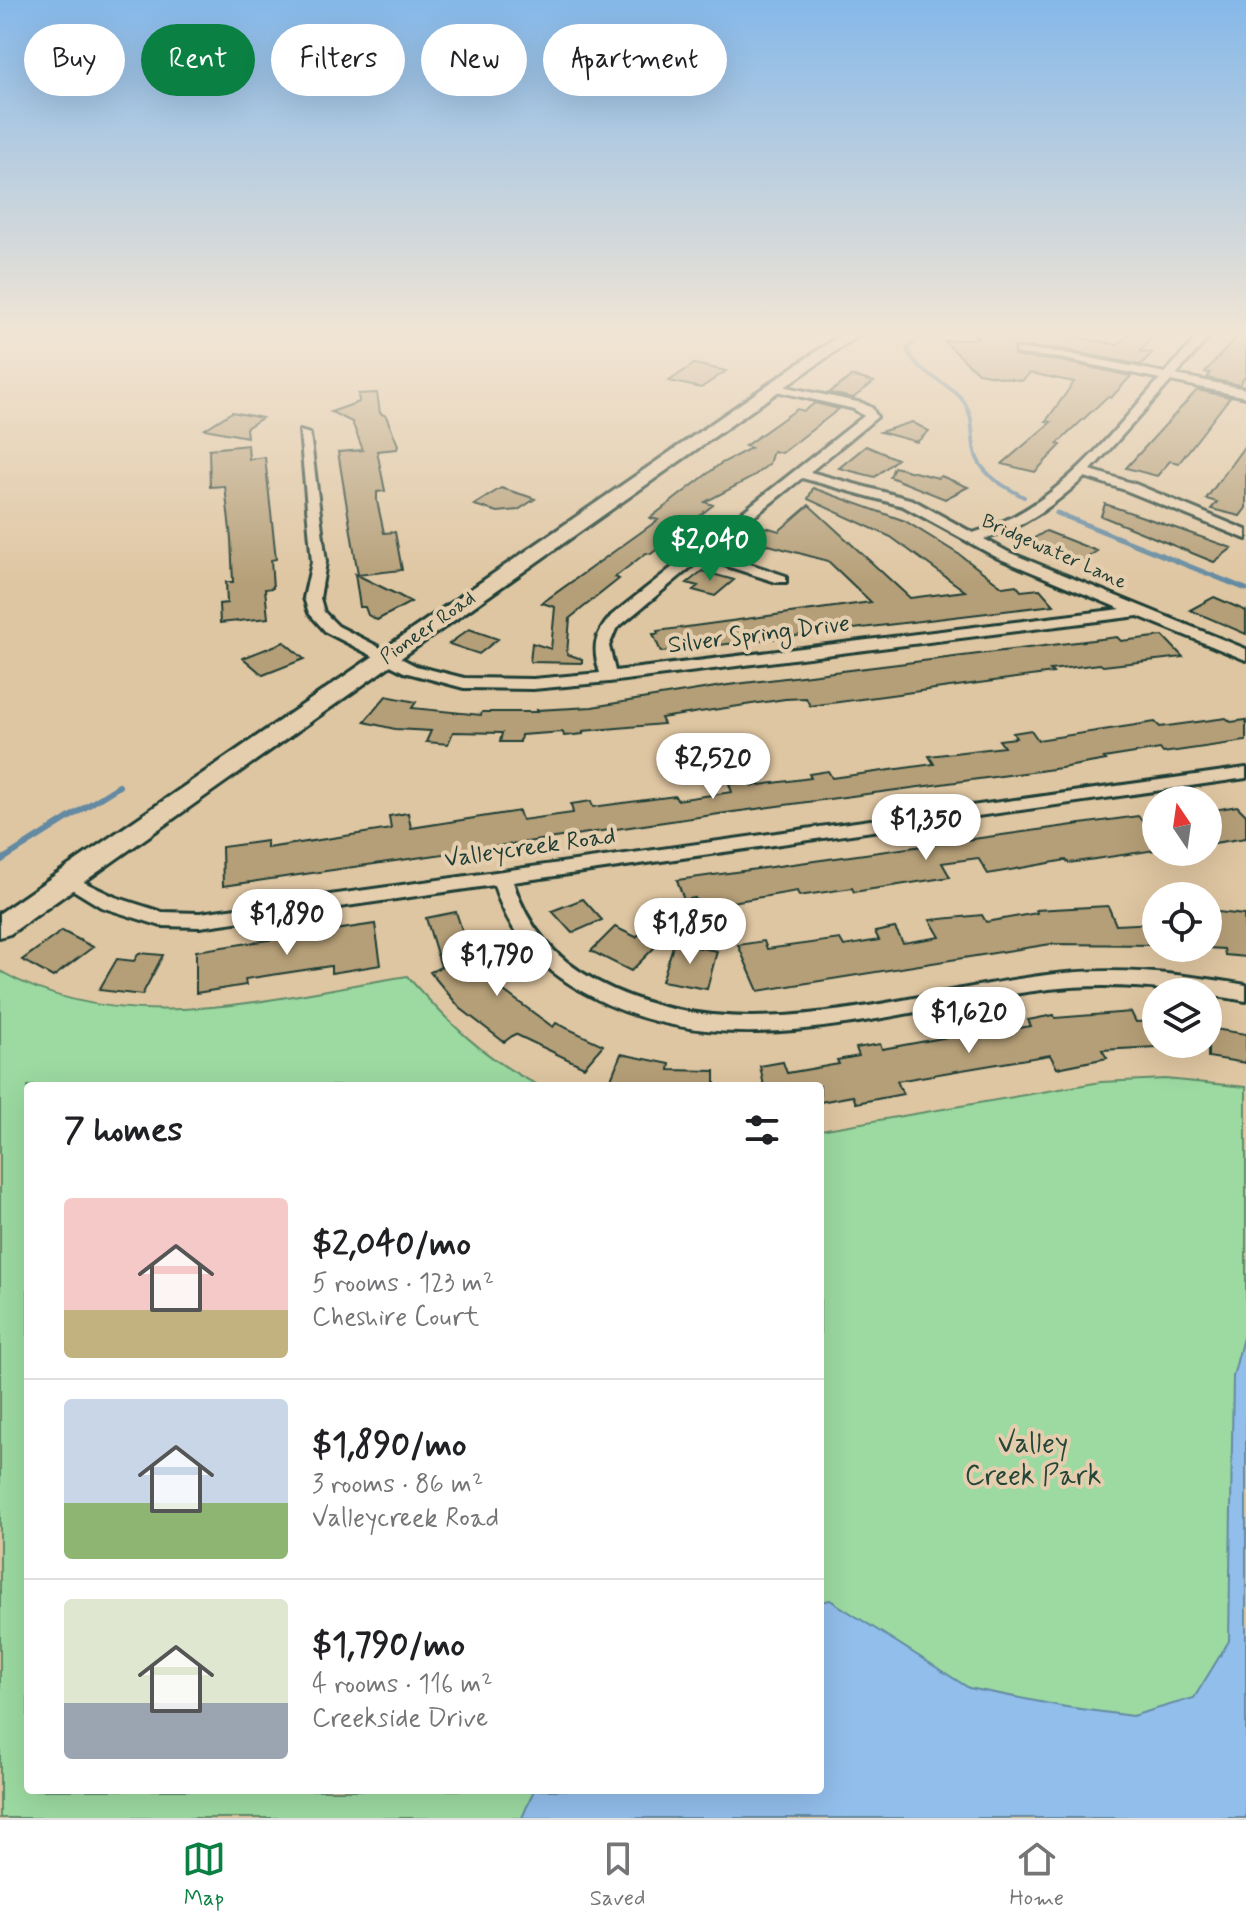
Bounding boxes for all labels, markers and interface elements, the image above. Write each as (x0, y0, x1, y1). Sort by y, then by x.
chip: Buy (24, 24, 125, 96)
chip: Rent (141, 24, 255, 96)
chip: Filters (271, 24, 405, 96)
chip: New (421, 24, 527, 96)
chip: Apartment (543, 24, 727, 96)
street label: Bridgewater Lane (977, 508, 1131, 596)
pin: $2,040 (645, 515, 775, 583)
text: $2,040 (671, 524, 749, 558)
street label: Pioneer Road (375, 585, 481, 671)
street label: Silver Spring Drive (666, 608, 852, 664)
pin: $2,520 (648, 733, 778, 801)
text: $2,520 (674, 742, 752, 776)
north arrow (1142, 786, 1222, 866)
map controls (1142, 786, 1222, 1058)
pin: $1,350 (861, 794, 991, 862)
text: $1,350 (890, 803, 962, 837)
street label: Valleycreek Road (442, 821, 618, 875)
button: locate (1142, 882, 1222, 962)
pin: $1,890 (222, 889, 352, 957)
text: $1,890 (249, 898, 325, 932)
pin: $1,850 (625, 898, 755, 966)
text: $1,850 (652, 907, 728, 941)
pin: $1,790 (432, 930, 562, 998)
text: $1,790 (460, 939, 534, 973)
button: layers (1142, 978, 1222, 1058)
pin: $1,620 (904, 987, 1034, 1055)
text: $1,620 (931, 996, 1007, 1030)
text: 7 homes (64, 1108, 183, 1153)
icon: filters (740, 1108, 784, 1152)
text: $2,040/mo (312, 1222, 471, 1267)
icon: home (128, 1230, 224, 1326)
text: 5 rooms · 123 m² (312, 1267, 494, 1301)
text: Cheshire Court (312, 1301, 479, 1335)
text: $1,890/mo (312, 1423, 467, 1468)
park label: Valley Creek Park (965, 1426, 1101, 1495)
icon: home (128, 1431, 224, 1527)
text: 3 rooms · 86 m² (312, 1468, 483, 1502)
text: Valleycreek Road (312, 1502, 499, 1536)
text: $1,790/mo (312, 1623, 465, 1668)
icon: home (128, 1631, 224, 1727)
text: 4 rooms · 116 m² (312, 1668, 493, 1702)
text: Creekside Drive (312, 1702, 488, 1736)
tab: Map (182, 1837, 226, 1913)
tab: Saved (590, 1837, 645, 1913)
tab: Home (1009, 1837, 1064, 1913)

